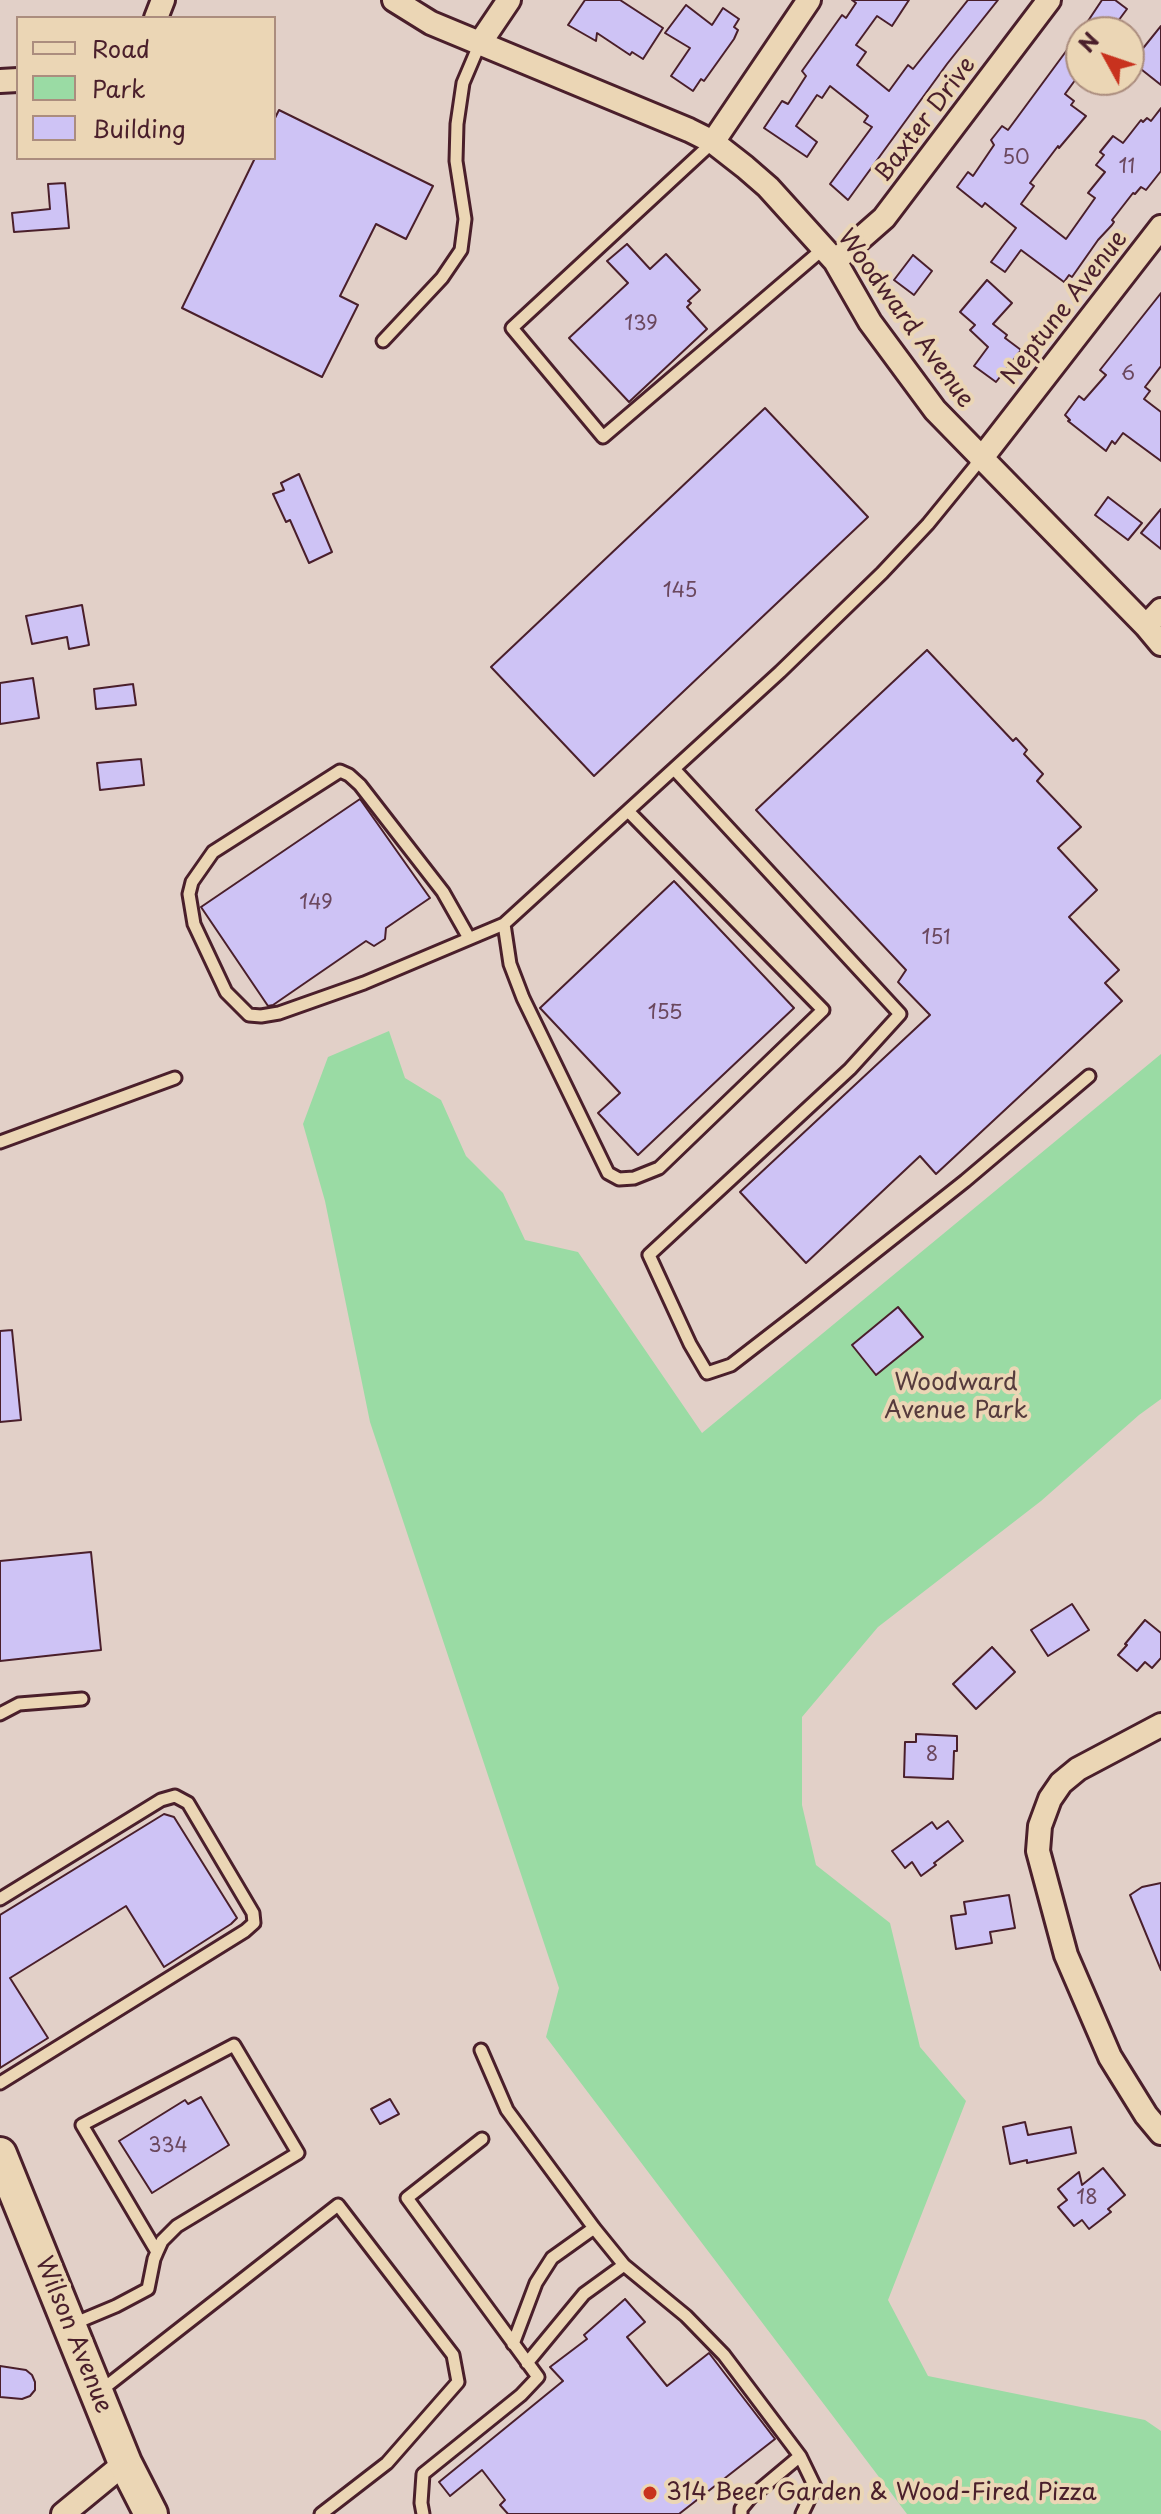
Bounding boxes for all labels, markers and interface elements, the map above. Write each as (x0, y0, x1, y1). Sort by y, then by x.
legend (16, 16, 276, 160)
north arrow (1065, 16, 1145, 96)
text: N (1070, 24, 1106, 59)
text: Road (92, 30, 150, 66)
street label: Baxter Drive (870, 52, 982, 188)
text: Park (92, 70, 146, 106)
text: Building (92, 110, 186, 146)
house number: 50 (1002, 146, 1030, 170)
house number: 11 (1119, 155, 1135, 179)
street label: Woodward Avenue (831, 224, 979, 414)
street label: Neptune Avenue (996, 225, 1134, 391)
house number: 139 (624, 312, 658, 336)
house number: 6 (1121, 362, 1135, 386)
house number: 145 (663, 579, 697, 603)
house number: 149 (299, 891, 333, 915)
house number: 151 (922, 926, 950, 950)
house number: 155 (648, 1001, 682, 1025)
park label: Woodward Avenue Park (884, 1369, 1028, 1425)
house number: 8 (926, 1743, 938, 1767)
house number: 334 (148, 2134, 188, 2158)
house number: 18 (1076, 2186, 1098, 2210)
street label: Wilson Avenue (28, 2252, 118, 2418)
place label: 314 Beer Garden & Wood-Fired Pizza (666, 2479, 1097, 2507)
marker: 314 Beer Garden & Wood-Fired Pizza (641, 2484, 659, 2502)

